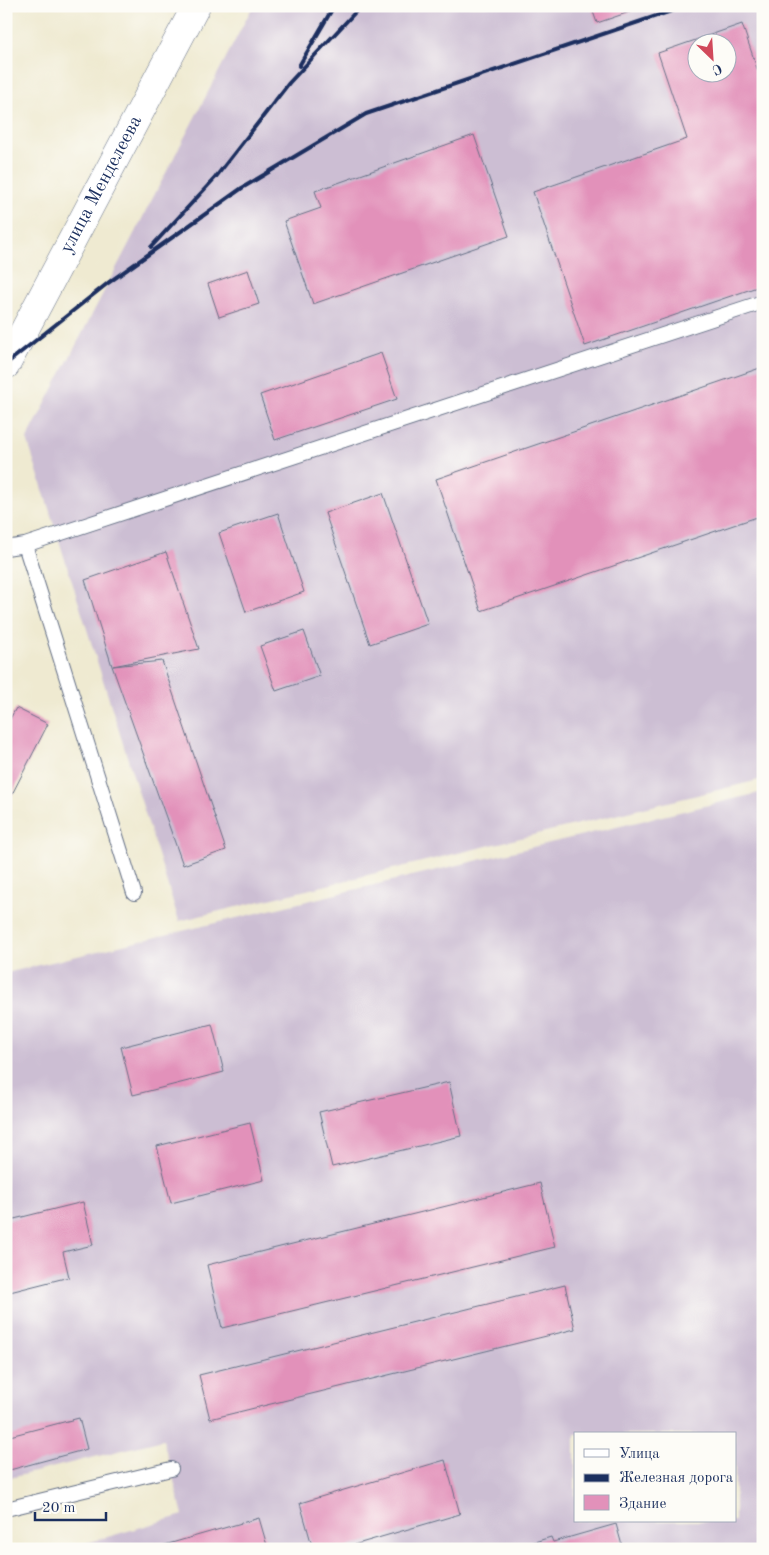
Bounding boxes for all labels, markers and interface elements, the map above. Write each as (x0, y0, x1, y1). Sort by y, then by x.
north arrow (686, 32, 736, 82)
text: С (710, 61, 724, 77)
street label: улица Менделеева (57, 112, 146, 257)
legend (574, 1432, 736, 1522)
text: Улица (619, 1447, 660, 1462)
text: Железная дорога (619, 1471, 734, 1486)
scale bar (35, 1490, 106, 1522)
text: Здание (619, 1497, 666, 1512)
text: 20 m (42, 1501, 76, 1516)

